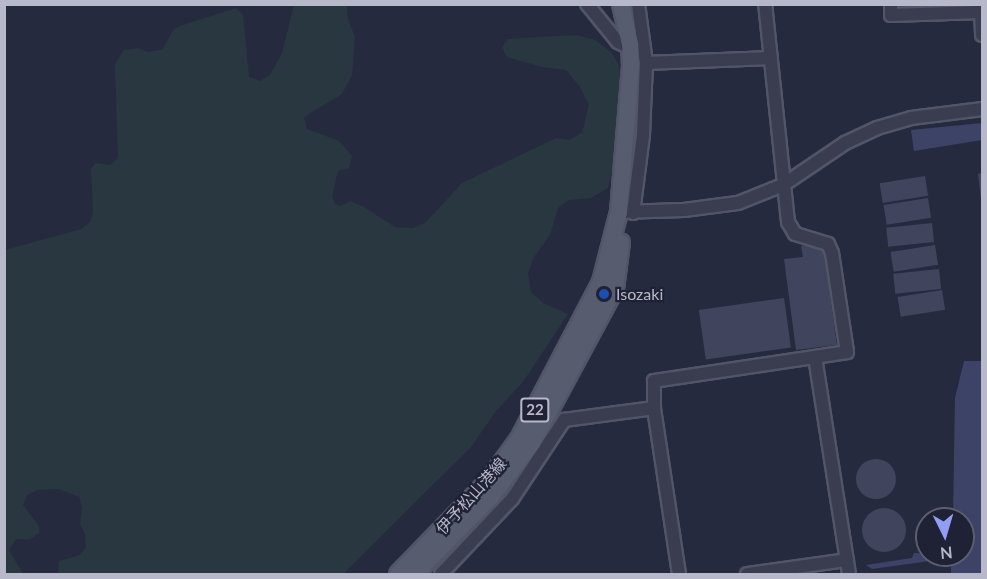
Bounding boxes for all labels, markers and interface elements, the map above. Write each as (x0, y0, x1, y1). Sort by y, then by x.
place label: Isozaki (616, 284, 663, 304)
marker: Isozaki (597, 287, 611, 301)
road number: 22 (520, 398, 550, 422)
street label: 伊予松山港線 (432, 454, 510, 538)
north arrow (915, 507, 975, 567)
text: N (939, 543, 953, 563)

